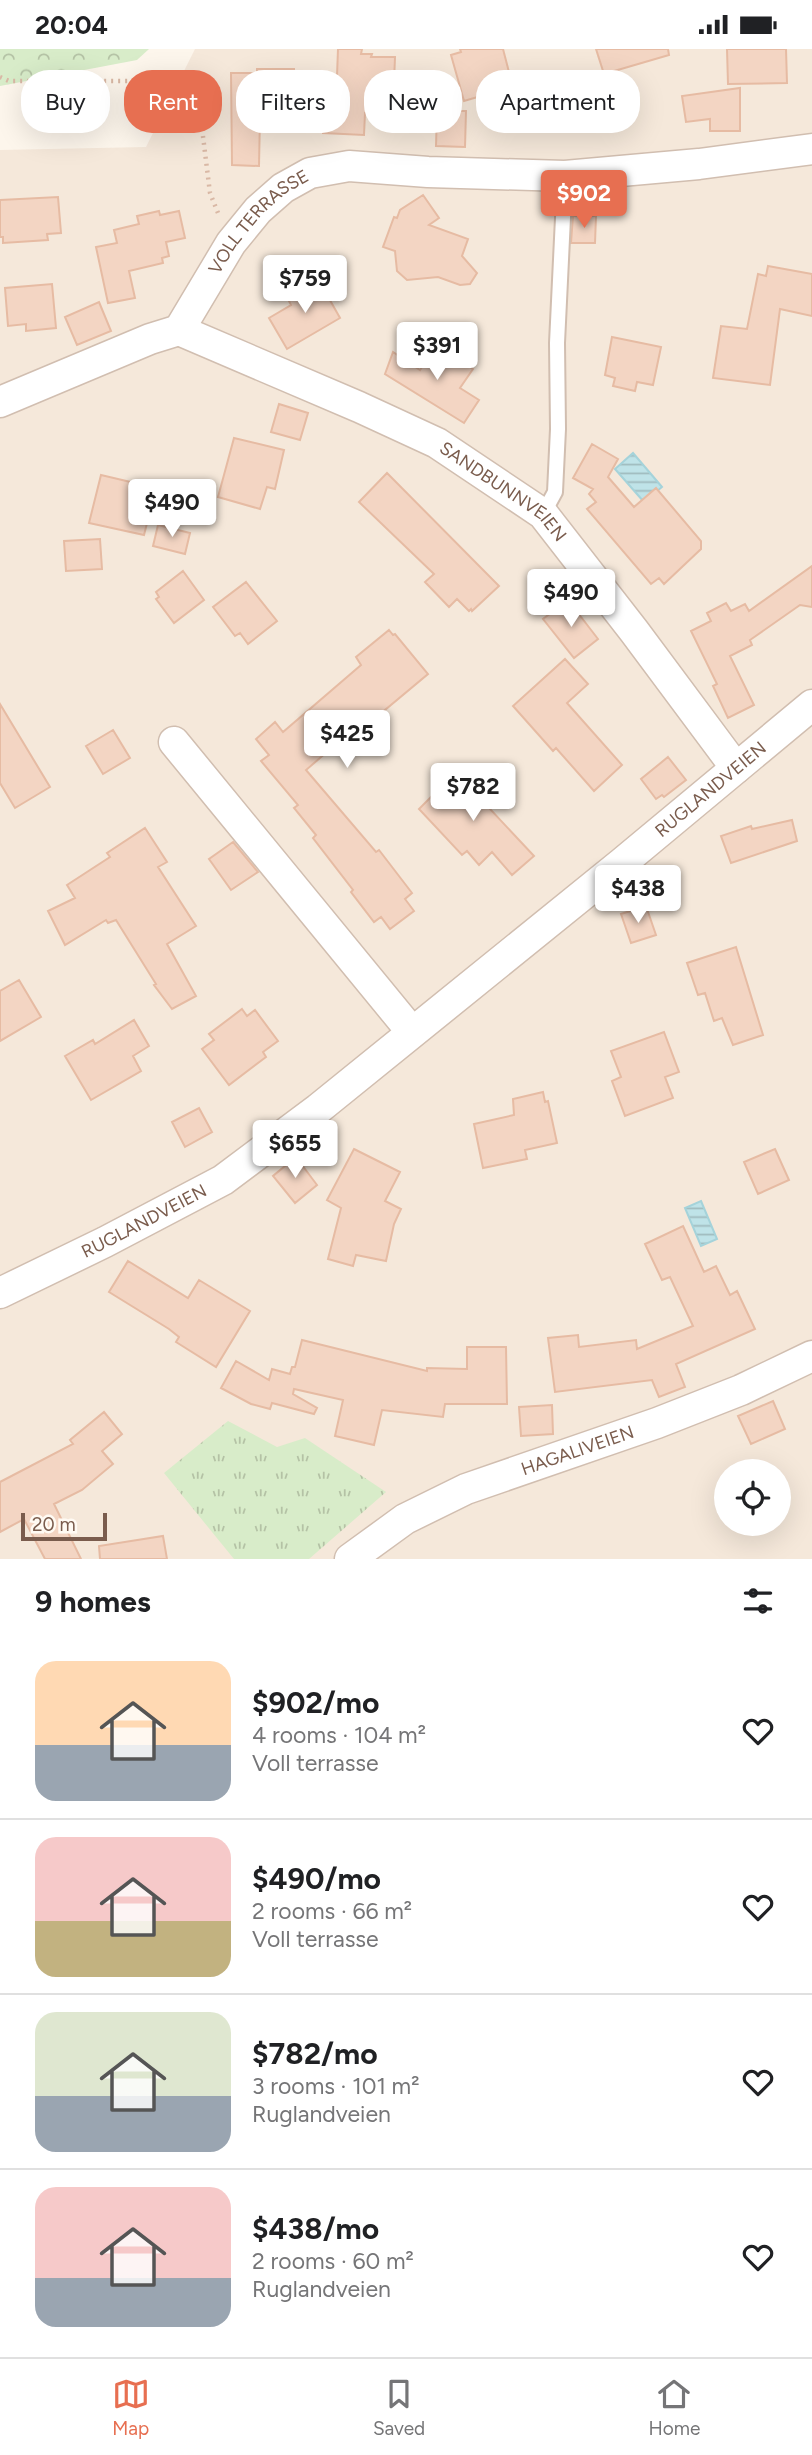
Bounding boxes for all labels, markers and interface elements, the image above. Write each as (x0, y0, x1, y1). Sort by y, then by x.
text: 20:04 (35, 9, 108, 41)
chip: Buy (21, 70, 110, 133)
chip: Rent (124, 70, 222, 133)
chip: Filters (236, 70, 350, 133)
chip: New (364, 70, 462, 133)
chip: Apartment (476, 70, 640, 133)
street label: VOLL TERRASSE (204, 165, 312, 278)
pin: $902 (543, 171, 625, 230)
text: $902 (557, 179, 611, 207)
pin: $759 (264, 255, 346, 315)
text: $759 (279, 264, 331, 292)
pin: $391 (396, 323, 478, 382)
text: $391 (413, 331, 461, 359)
street label: SANDBUNNVEIEN (435, 437, 571, 546)
pin: $490 (131, 479, 213, 539)
text: $490 (144, 488, 200, 516)
pin: $490 (530, 569, 612, 629)
text: $490 (543, 578, 599, 606)
pin: $425 (306, 711, 388, 770)
text: $425 (320, 719, 374, 747)
street label: RUGLANDVEIEN (651, 737, 771, 842)
pin: $782 (432, 763, 514, 823)
text: $782 (447, 772, 499, 800)
pin: $438 (597, 865, 679, 925)
text: $438 (611, 874, 665, 902)
pin: $655 (254, 1121, 336, 1180)
text: $655 (269, 1129, 321, 1157)
street label: RUGLANDVEIEN (78, 1180, 210, 1263)
street label: HAGALIVEIEN (518, 1421, 637, 1480)
map controls (714, 1459, 791, 1536)
button: locate (714, 1459, 791, 1536)
scale bar (21, 1510, 107, 1542)
text: 20 m (32, 1513, 76, 1536)
icon: filters (739, 1582, 777, 1620)
text: 9 homes (35, 1583, 151, 1620)
text: $902/mo (252, 1684, 379, 1721)
icon: home (91, 1689, 175, 1773)
icon: heart (739, 1712, 777, 1750)
text: 4 rooms · 104 m² (252, 1721, 426, 1749)
text: Voll terrasse (252, 1749, 379, 1777)
text: $490/mo (252, 1860, 381, 1897)
icon: home (91, 1865, 175, 1949)
icon: heart (739, 1888, 777, 1926)
text: 2 rooms · 66 m² (252, 1897, 412, 1925)
text: Voll terrasse (252, 1925, 379, 1953)
text: $782/mo (252, 2035, 378, 2072)
icon: home (91, 2040, 175, 2124)
icon: heart (739, 2063, 777, 2101)
text: 3 rooms · 101 m² (252, 2072, 419, 2100)
text: Ruglandveien (252, 2100, 391, 2128)
text: $438/mo (252, 2210, 379, 2247)
icon: home (91, 2215, 175, 2299)
icon: heart (739, 2238, 777, 2276)
text: 2 rooms · 60 m² (252, 2247, 414, 2275)
text: Ruglandveien (252, 2275, 391, 2303)
tab: Map (112, 2375, 150, 2440)
tab: Saved (373, 2375, 425, 2440)
tab: Home (649, 2375, 700, 2440)

